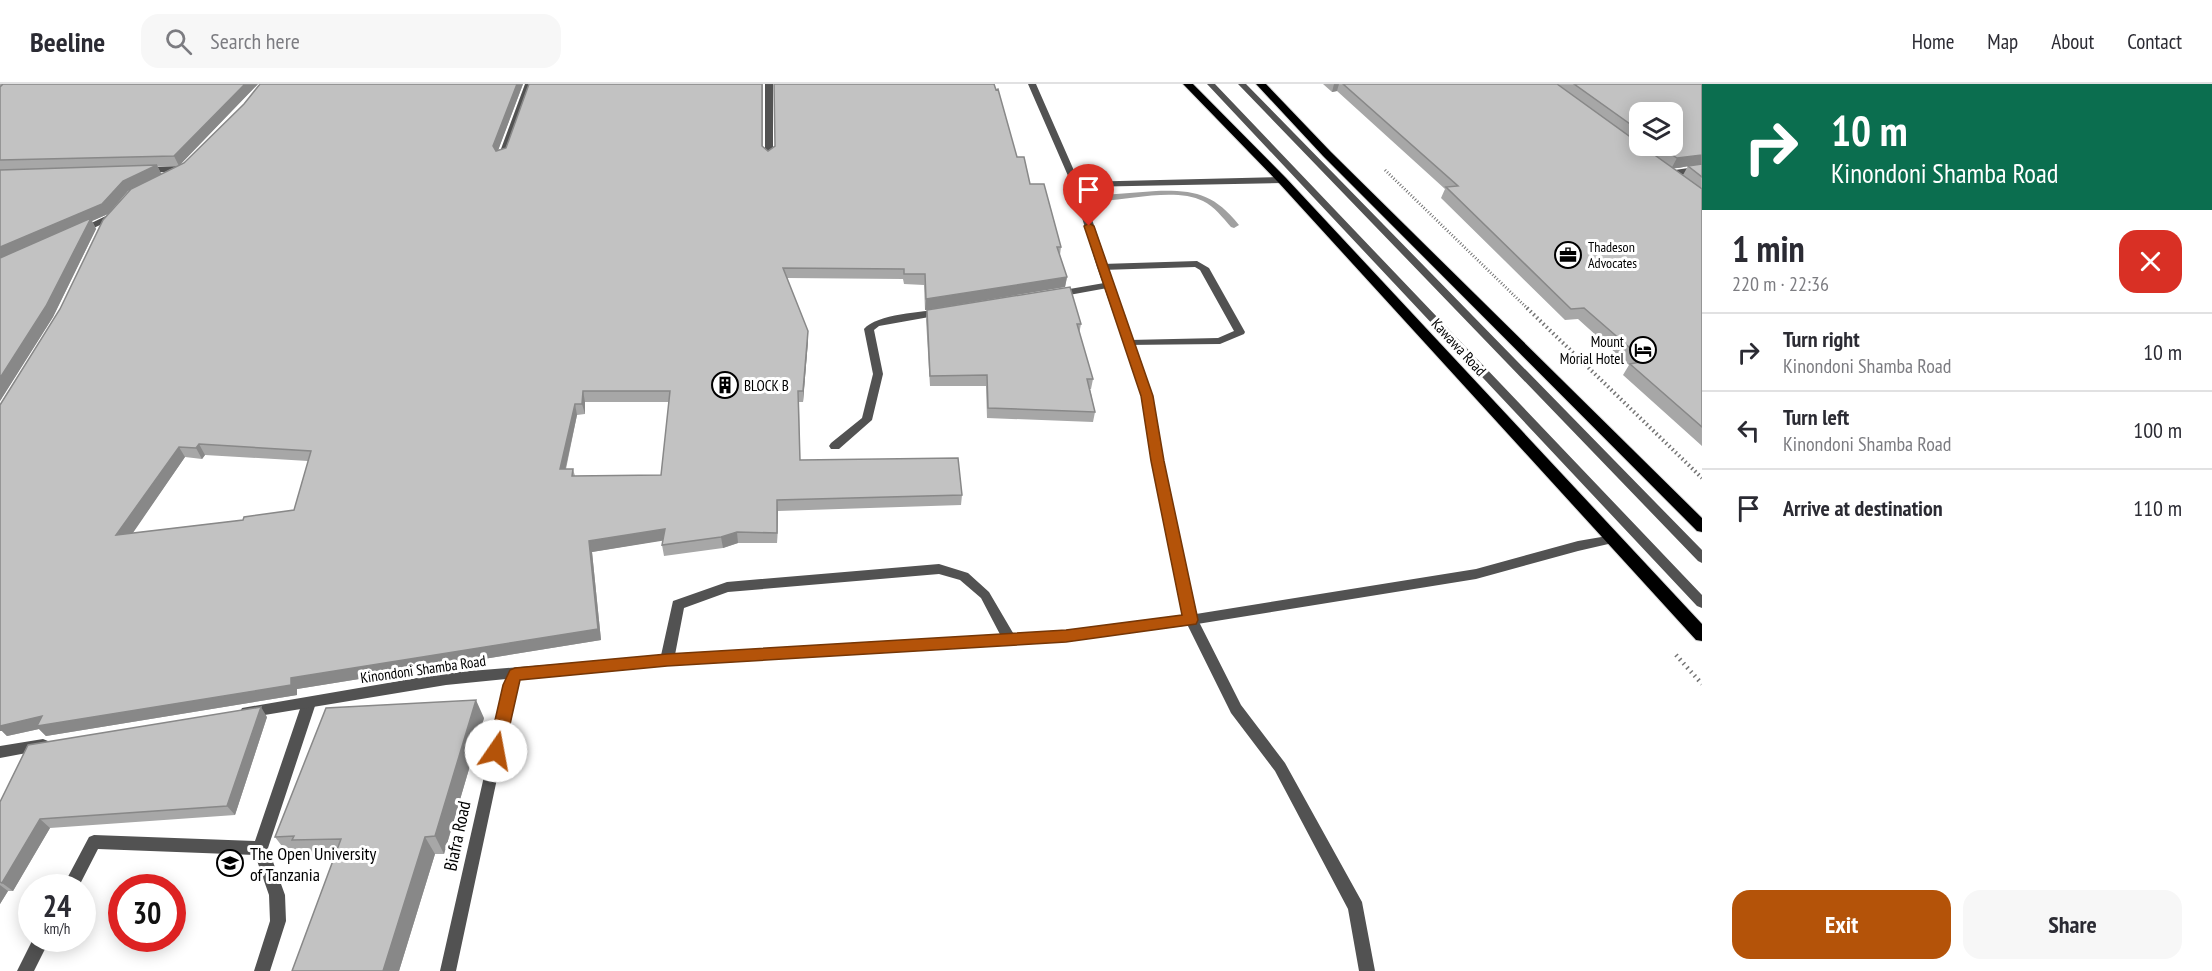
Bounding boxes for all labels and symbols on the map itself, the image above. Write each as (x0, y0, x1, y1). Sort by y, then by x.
pin (1063, 164, 1114, 226)
place label: Thadeson Advocates (1588, 238, 1637, 272)
office icon: Thadeson Advocates (1553, 240, 1583, 270)
street label: Kawawa Road (1428, 314, 1490, 380)
place label: Mount Morial Hotel (1560, 332, 1624, 368)
hotel icon: Mount Morial Hotel (1628, 335, 1658, 365)
building icon: BLOCK B (710, 370, 740, 400)
place label: BLOCK B (744, 376, 789, 395)
street label: Kinondoni Shamba Road (359, 651, 487, 687)
position arrow (464, 719, 528, 783)
street label: Biafra Road (438, 799, 476, 873)
place label: The Open University of Tanzania (250, 842, 376, 886)
school or university icon: The Open University of Tanzania (215, 848, 245, 878)
speed limit sign: 30 (108, 874, 186, 952)

